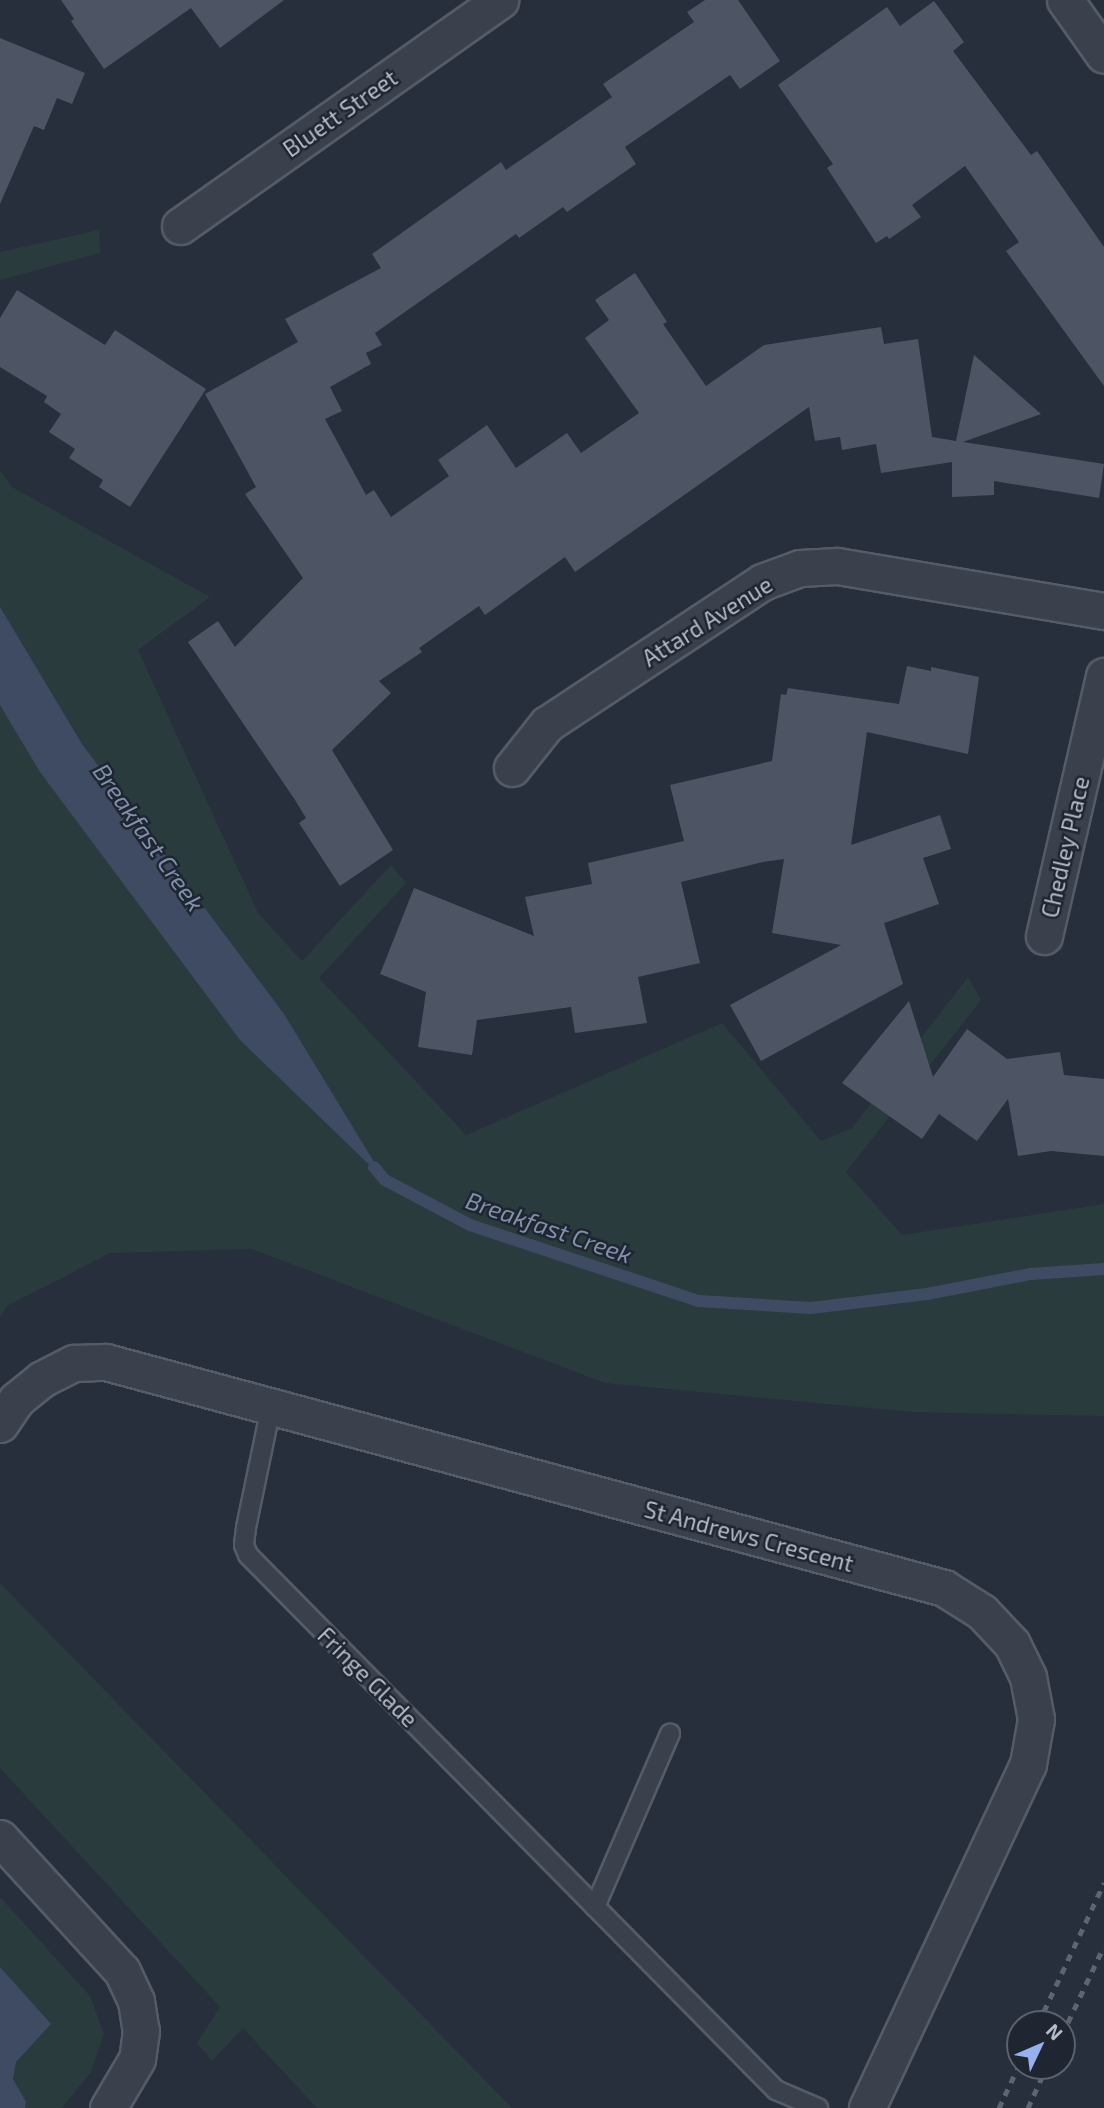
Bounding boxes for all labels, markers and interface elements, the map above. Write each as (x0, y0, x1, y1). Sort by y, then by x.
street label: Bluett Street (278, 64, 402, 162)
street label: Attard Avenue (637, 570, 777, 672)
water label: Breakfast Creek (87, 758, 211, 916)
street label: Chedley Place (1035, 773, 1095, 921)
water label: Breakfast Creek (462, 1185, 636, 1269)
street label: St Andrews Crescent (641, 1495, 857, 1577)
street label: Fringe Glade (312, 1621, 424, 1733)
north arrow (1006, 2010, 1076, 2080)
text: N (1042, 2019, 1068, 2044)

